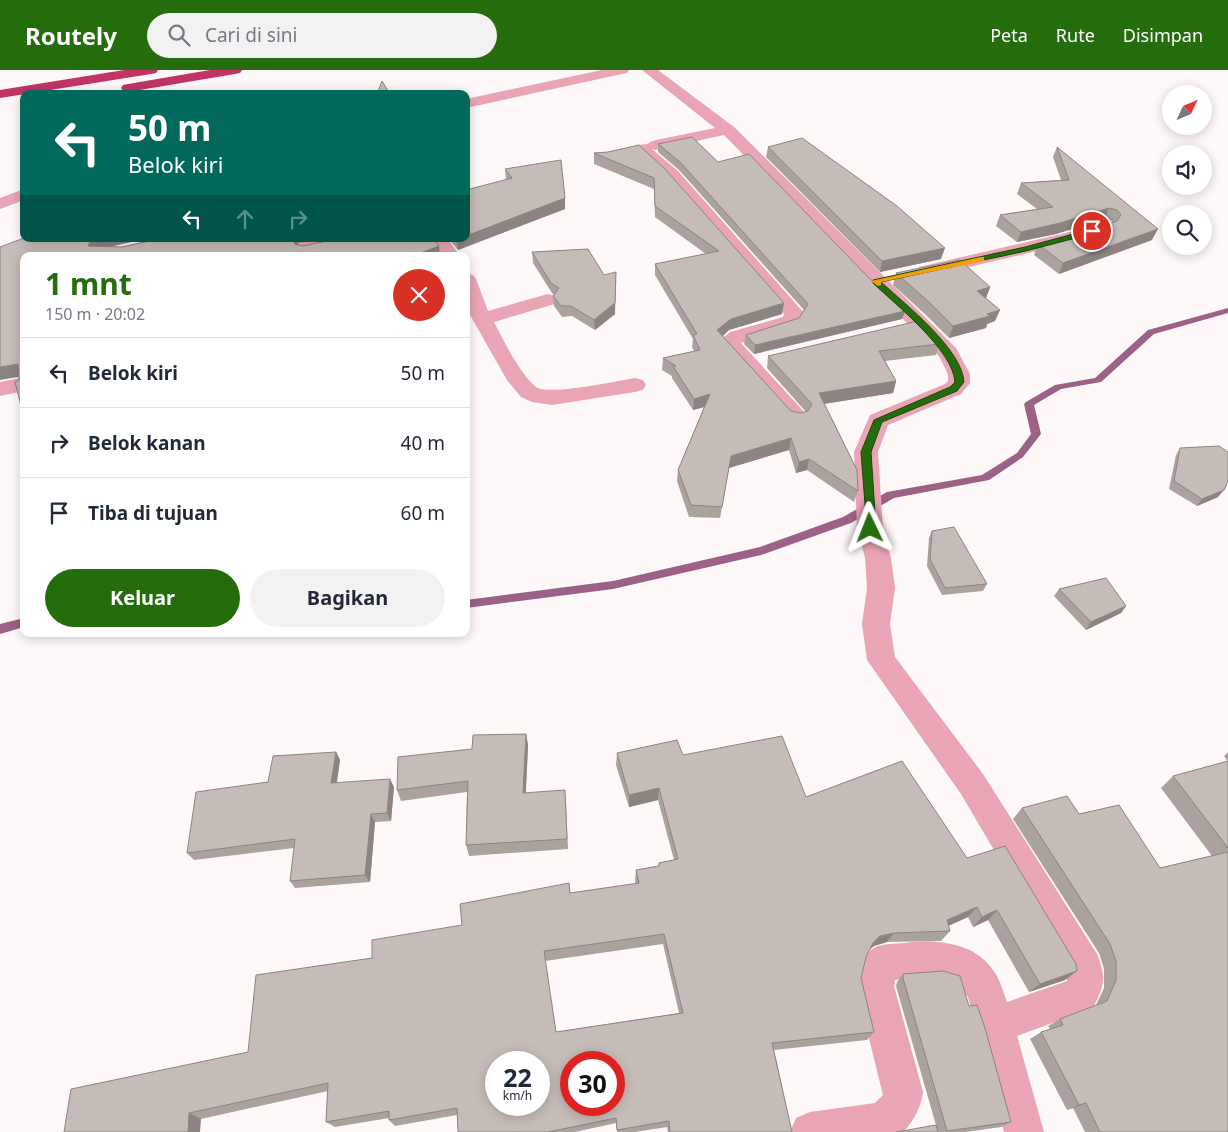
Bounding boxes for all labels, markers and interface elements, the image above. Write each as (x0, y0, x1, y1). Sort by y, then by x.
search box (147, 13, 497, 58)
text: Routely (25, 19, 117, 52)
icon: search (165, 21, 193, 49)
text: Cari di sini (205, 22, 297, 48)
text: Peta (990, 23, 1028, 47)
text: Rute (1056, 23, 1095, 47)
text: Disimpan (1123, 23, 1203, 47)
north arrow (1162, 85, 1212, 135)
map controls (1162, 85, 1212, 255)
text: 50 m (128, 104, 211, 151)
icon: left (45, 110, 110, 175)
button: sound (1162, 145, 1212, 195)
text: Belok kiri (128, 149, 223, 179)
icon: left (178, 205, 206, 233)
icon: ahead (231, 205, 259, 233)
icon: right (284, 205, 312, 233)
button: search (1162, 205, 1212, 255)
pin (1071, 210, 1113, 252)
icon: arrive (1078, 217, 1106, 245)
text: 1 mnt (45, 263, 132, 304)
button: close (393, 269, 445, 321)
text: 150 m · 20:02 (45, 303, 145, 325)
icon: left (45, 359, 73, 387)
text: Belok kiri (88, 360, 178, 386)
text: 50 m (401, 360, 445, 386)
icon: right (45, 429, 73, 457)
text: Belok kanan (88, 430, 205, 456)
text: 40 m (401, 430, 445, 456)
icon: arrive (45, 499, 73, 527)
text: Tiba di tujuan (88, 500, 218, 526)
text: 60 m (401, 500, 445, 526)
position arrow (843, 501, 895, 553)
button: Keluar (45, 569, 240, 627)
button: Bagikan (250, 569, 445, 627)
speed limit sign: 30 (560, 1051, 625, 1116)
text: 22 (503, 1060, 532, 1094)
text: km/h (503, 1087, 532, 1104)

